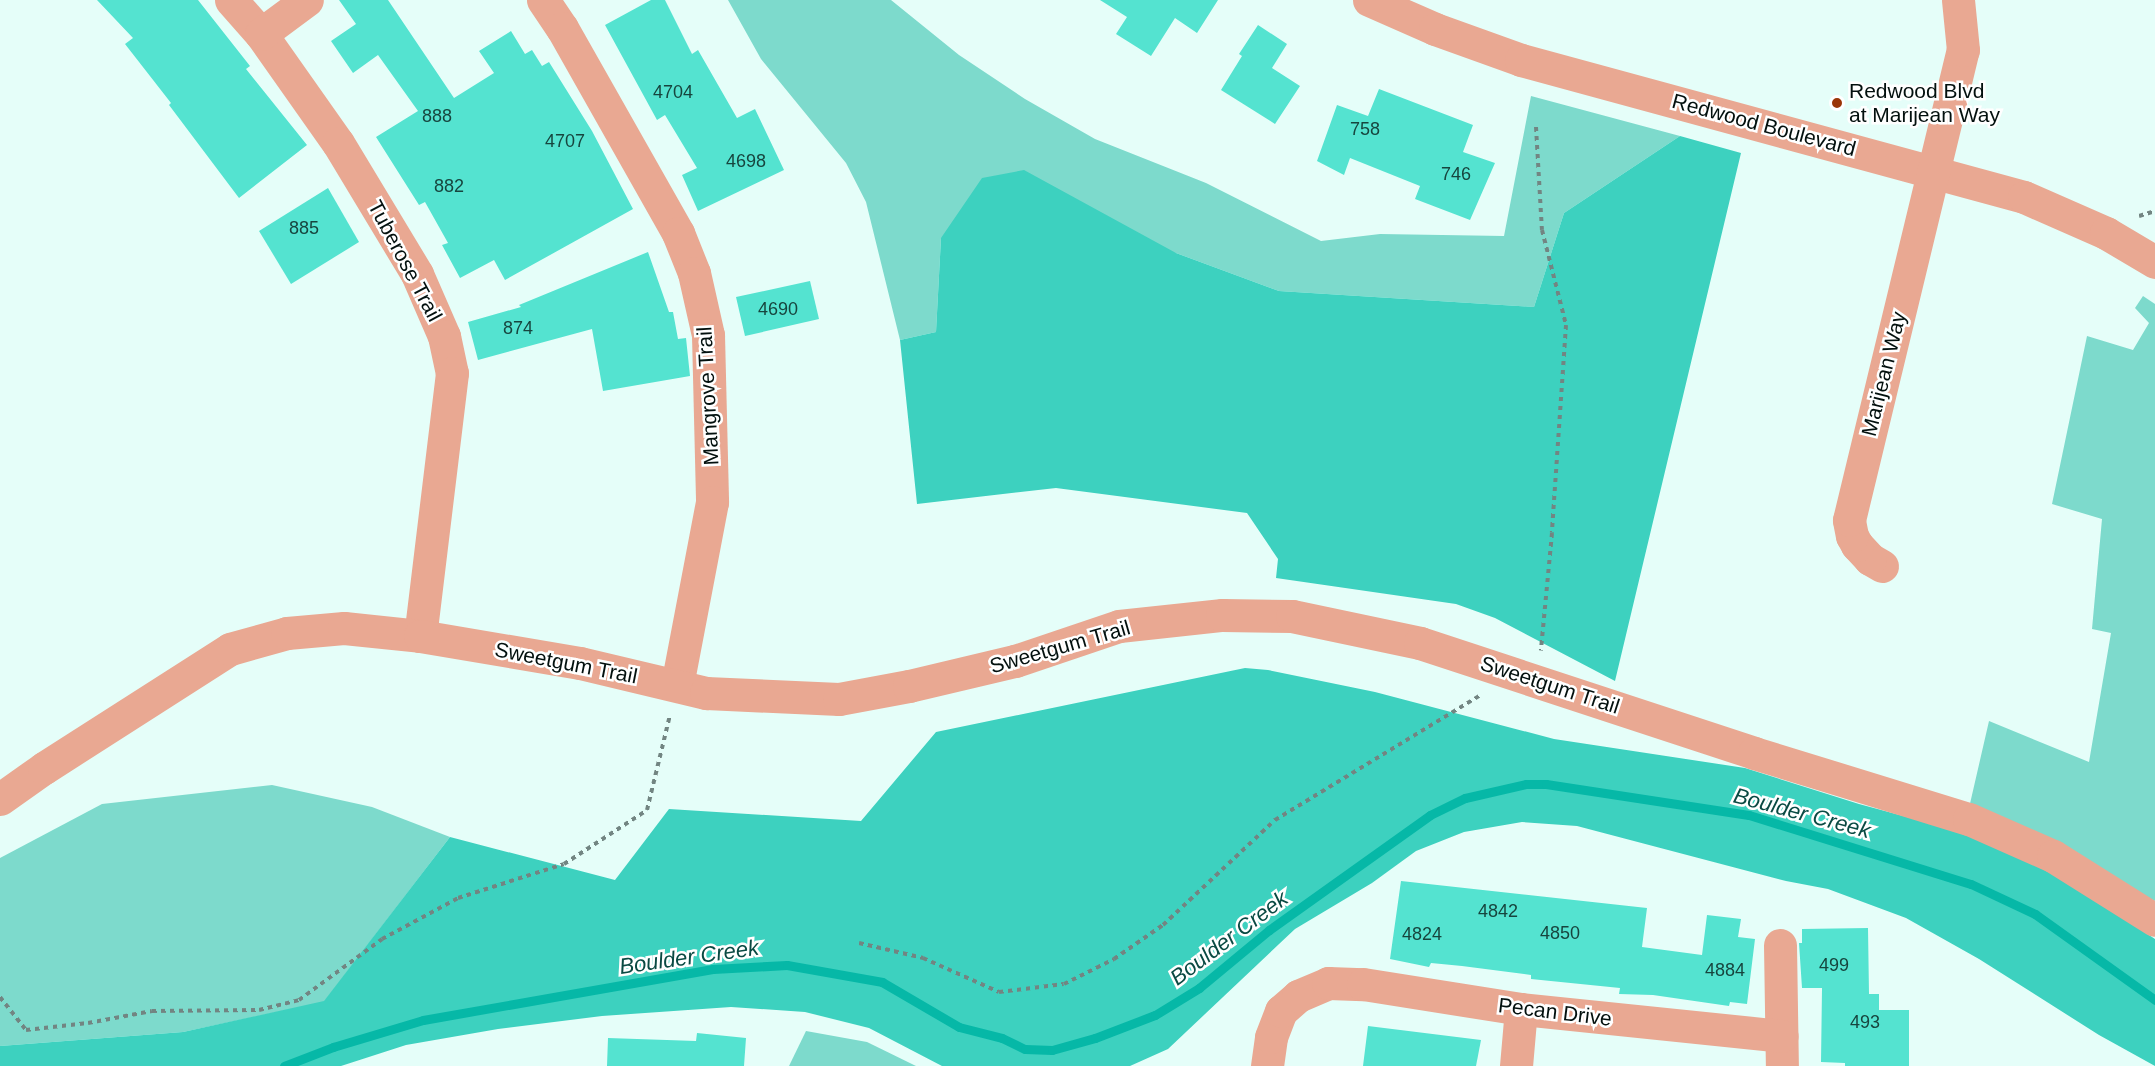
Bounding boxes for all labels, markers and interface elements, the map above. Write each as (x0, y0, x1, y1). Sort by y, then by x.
place label: Redwood Blvd at Marijean Way (1849, 78, 2000, 128)
house number: 4704 (653, 81, 693, 103)
street label: Redwood Boulevard (1669, 88, 1859, 162)
marker: Redwood Blvd at Marijean Way (1830, 96, 1844, 110)
house number: 888 (422, 105, 452, 127)
house number: 758 (1350, 118, 1380, 140)
house number: 4707 (545, 130, 585, 152)
house number: 4698 (726, 150, 766, 172)
house number: 746 (1441, 163, 1471, 185)
house number: 882 (434, 175, 464, 197)
street label: Tuberose Trail (362, 196, 448, 326)
house number: 885 (289, 217, 319, 239)
house number: 4690 (758, 298, 798, 320)
street label: Marijean Way (1856, 309, 1912, 439)
house number: 874 (503, 317, 533, 339)
street label: Mangrove Trail (692, 326, 724, 466)
street label: Sweetgum Trail (987, 615, 1133, 679)
street label: Sweetgum Trail (492, 637, 640, 689)
street label: Sweetgum Trail (1477, 651, 1623, 719)
water label: Boulder Creek (1731, 782, 1873, 844)
water label: Boulder Creek (1165, 885, 1293, 991)
house number: 4842 (1478, 900, 1518, 922)
house number: 4850 (1540, 922, 1580, 944)
house number: 4824 (1402, 923, 1442, 945)
water label: Boulder Creek (618, 934, 760, 980)
house number: 499 (1819, 954, 1849, 976)
house number: 4884 (1705, 959, 1745, 981)
street label: Pecan Drive (1497, 993, 1613, 1031)
house number: 493 (1850, 1011, 1880, 1033)

